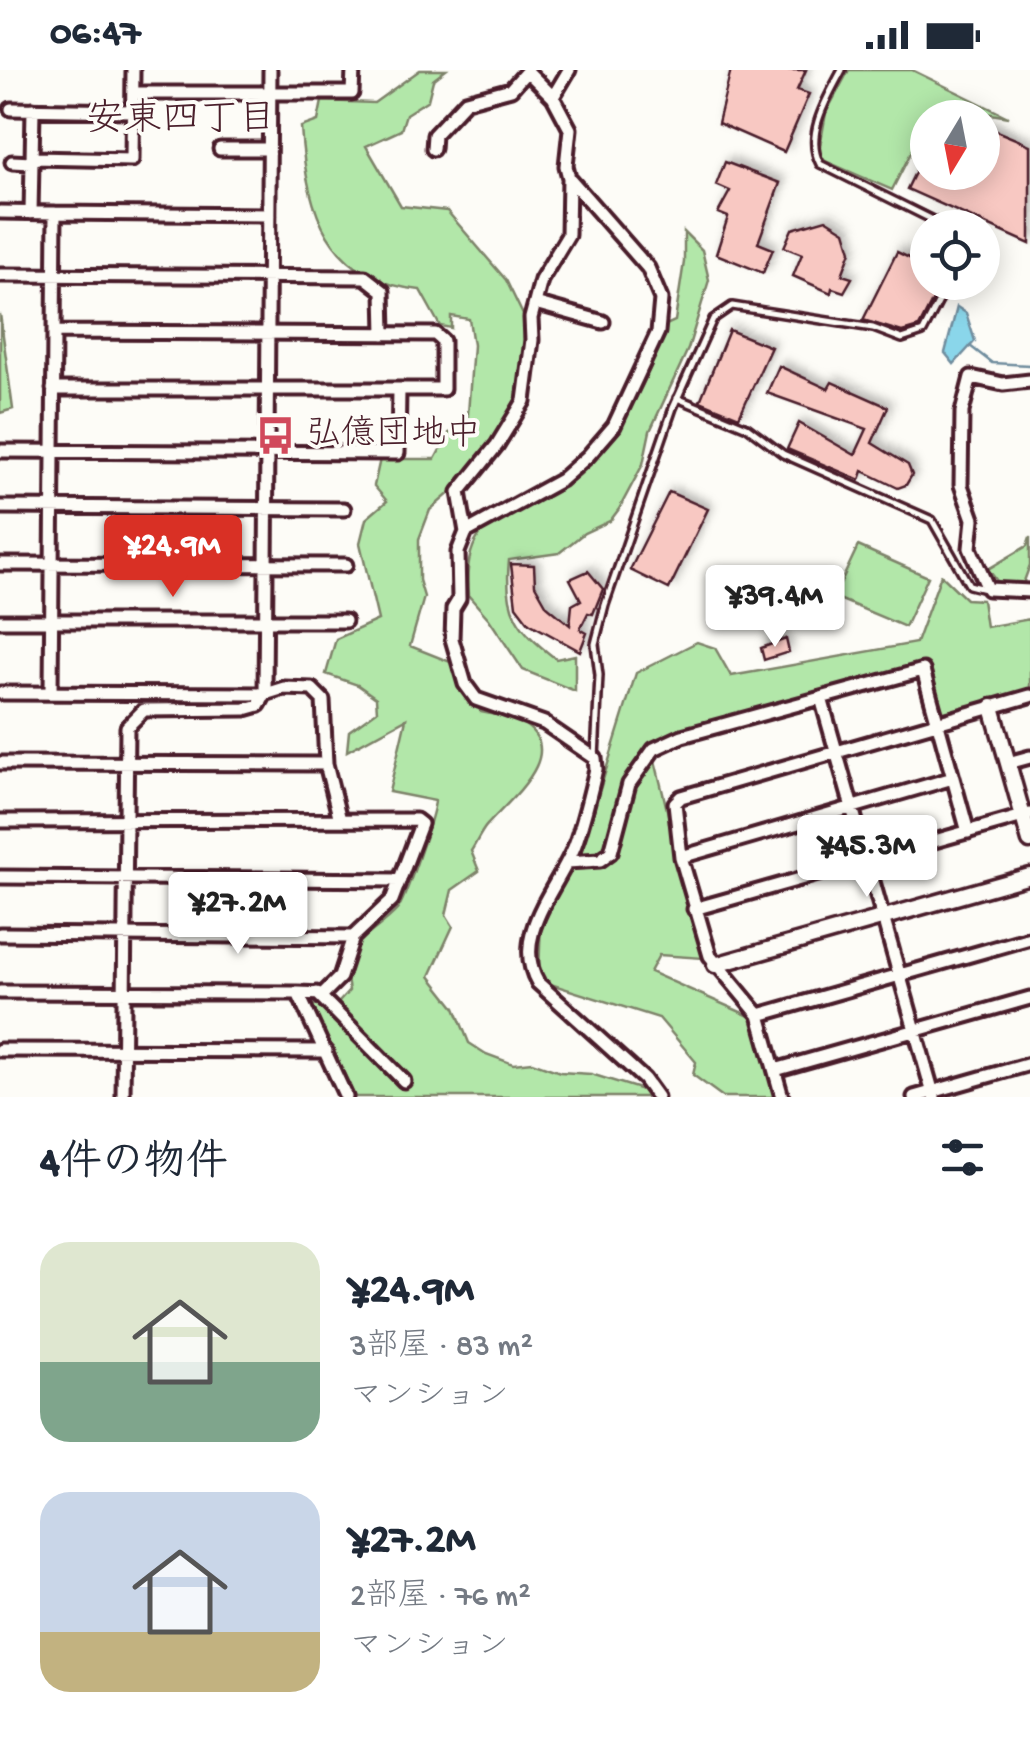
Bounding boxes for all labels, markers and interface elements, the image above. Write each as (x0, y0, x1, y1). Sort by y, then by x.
text: 06:47 (50, 13, 141, 57)
district label: 安東四丁目 (86, 97, 276, 144)
north arrow (910, 100, 1000, 190)
map controls (910, 100, 1000, 300)
button: locate (910, 210, 1000, 300)
place label: 弘億団地中 (306, 414, 481, 457)
bus stop icon: 弘億団地中 (255, 415, 297, 457)
pin: ¥24.9M (92, 515, 254, 600)
text: ¥24.9M (126, 528, 220, 566)
pin: ¥39.4M (694, 565, 856, 650)
text: ¥39.4M (728, 578, 822, 616)
pin: ¥45.3M (786, 815, 948, 900)
text: ¥45.3M (819, 828, 915, 866)
pin: ¥27.2M (157, 872, 319, 957)
text: ¥27.2M (190, 885, 286, 923)
icon: filters (935, 1130, 990, 1185)
text: 4件の物件 (40, 1141, 228, 1190)
text: ¥24.9M (350, 1268, 473, 1317)
icon: home (120, 1282, 240, 1402)
text: 3部屋 · 83 m² (350, 1329, 533, 1367)
text: マンション (350, 1379, 509, 1417)
text: ¥27.2M (350, 1518, 475, 1567)
icon: home (120, 1532, 240, 1652)
text: 2部屋 · 76 m² (350, 1579, 531, 1617)
text: マンション (350, 1629, 509, 1667)

